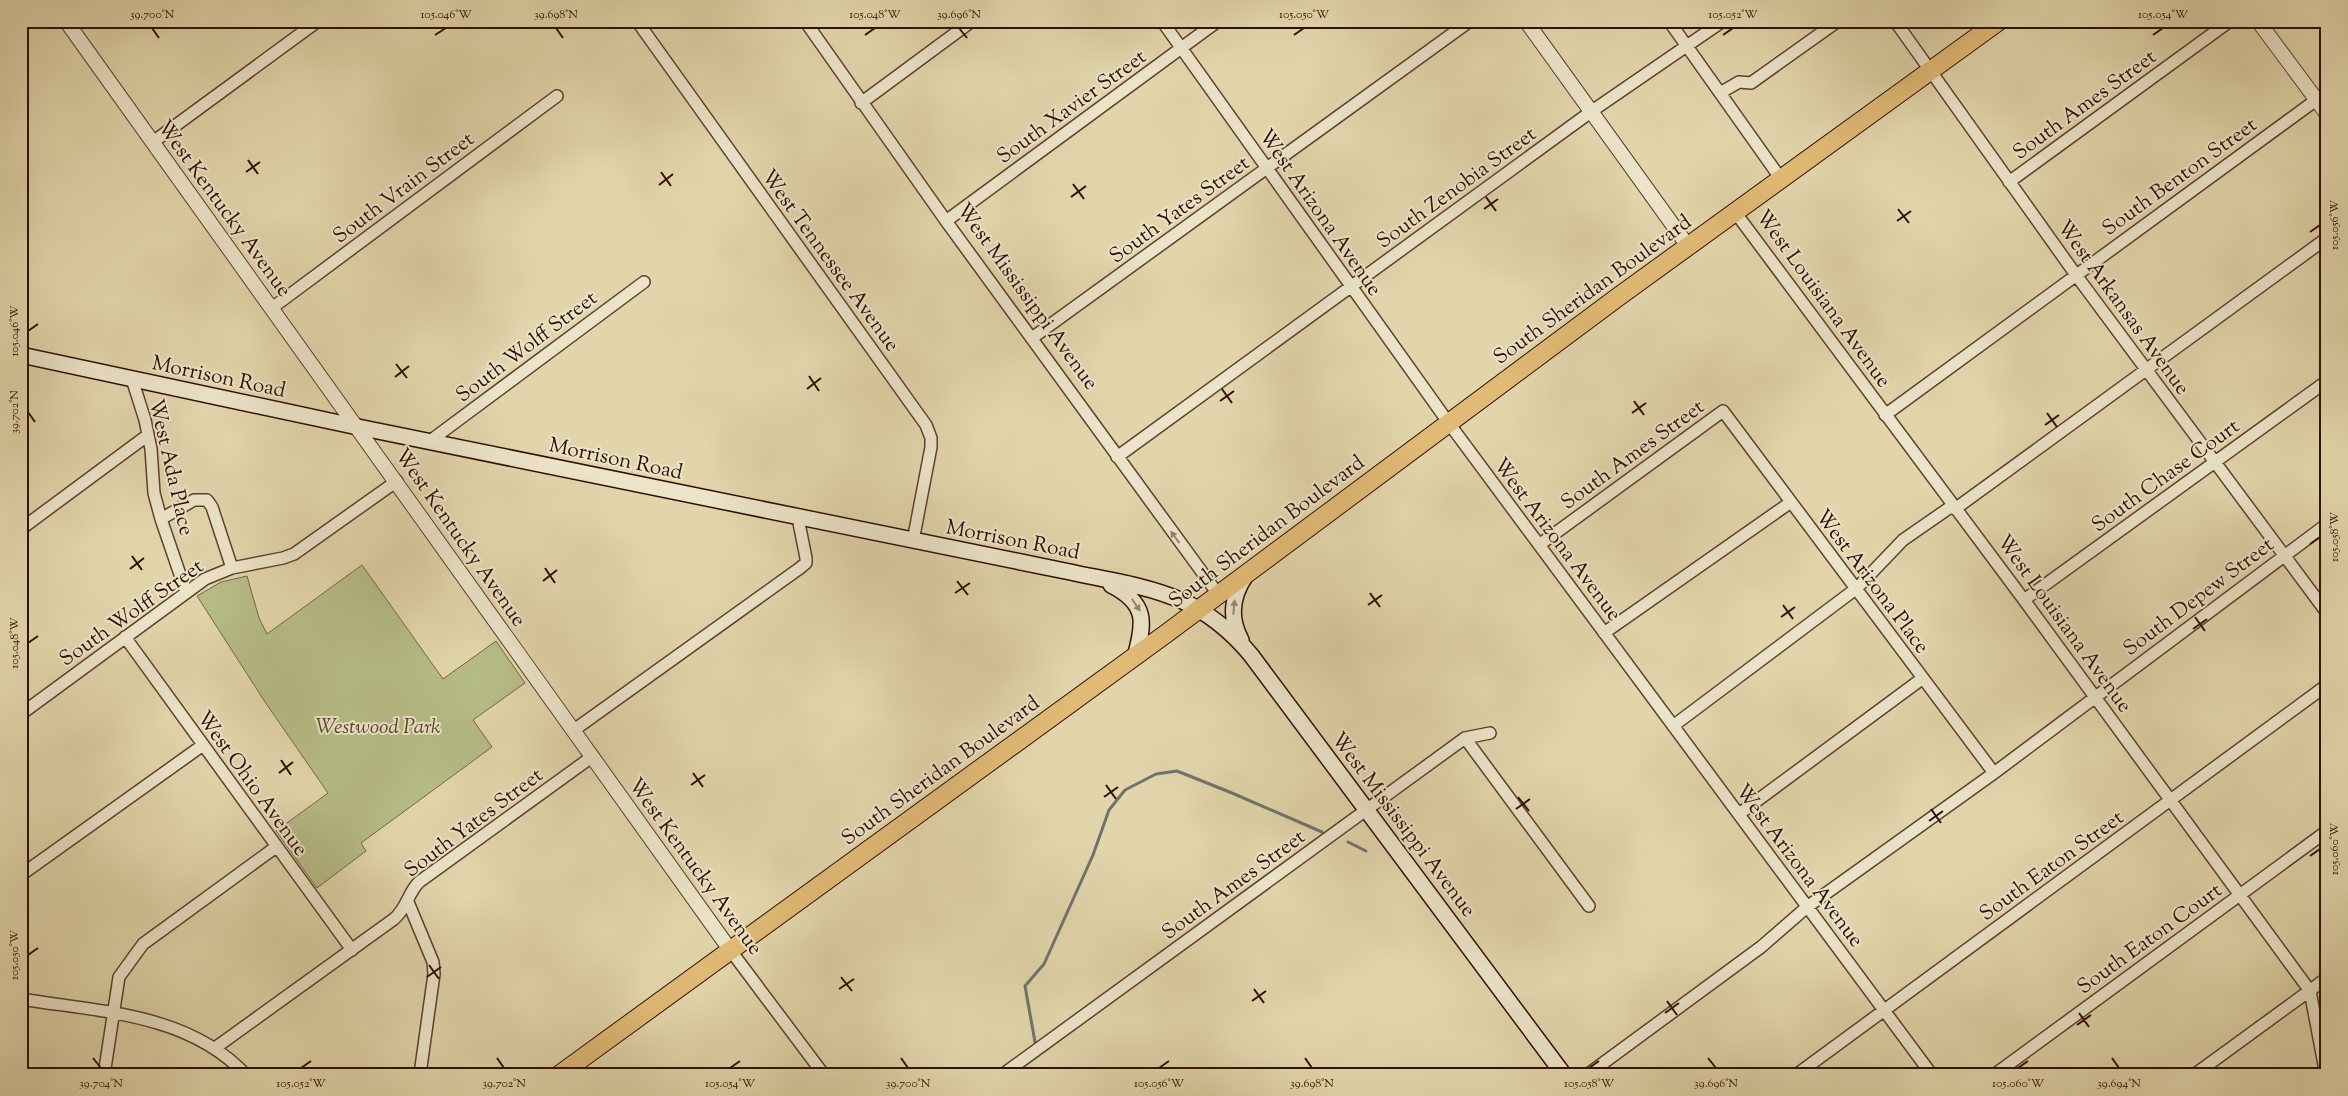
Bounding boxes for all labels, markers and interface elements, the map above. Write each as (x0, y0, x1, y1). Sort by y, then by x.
text: 39.700°N (130, 6, 175, 24)
text: 105.046°W (420, 6, 472, 24)
text: 39.698°N (534, 6, 578, 24)
text: 105.048°W (849, 6, 901, 24)
text: 39.696°N (937, 6, 981, 24)
text: 105.050°W (1279, 6, 1330, 24)
text: 105.052°W (1708, 6, 1758, 24)
text: 105.054°W (2138, 6, 2189, 24)
street label: South Xavier Street (991, 43, 1153, 172)
street label: South Ames Street (2007, 43, 2163, 168)
street label: South Benton Street (2096, 111, 2264, 244)
street label: West Kentucky Avenue (149, 115, 298, 304)
street label: South Zenobia Street (1371, 120, 1543, 257)
street label: West Arizona Avenue (1250, 124, 1388, 303)
street label: South Vrain Street (327, 125, 481, 252)
street label: South Yates Street (1104, 149, 1257, 272)
street label: West Tennessee Avenue (753, 164, 906, 358)
street label: West Mississippi Avenue (948, 197, 1105, 397)
text: 105.056°W (2326, 199, 2344, 250)
street label: West Louisiana Avenue (1747, 204, 1897, 394)
street label: South Sheridan Boulevard (1488, 208, 1699, 373)
street label: West Arkansas Avenue (2049, 215, 2196, 402)
street label: South Wolff Street (450, 284, 604, 411)
text: 105.046°W (6, 305, 24, 357)
street label: Morrison Road (149, 349, 288, 407)
text: 39.702°N (6, 390, 24, 434)
street label: South Ames Street (1555, 393, 1711, 518)
street label: West Ada Place (140, 396, 200, 539)
street label: South Chase Court (2086, 413, 2246, 541)
street label: Morrison Road (546, 431, 685, 489)
street label: West Kentucky Avenue (386, 443, 532, 634)
street label: South Sheridan Boulevard (1163, 449, 1372, 616)
street label: West Arizona Avenue (1485, 452, 1628, 628)
street label: West Arizona Place (1807, 504, 1936, 661)
text: 105.058°W (2326, 511, 2344, 562)
street label: Morrison Road (943, 513, 1082, 569)
street label: West Louisiana Avenue (1988, 529, 2138, 719)
one-way arrow (1170, 530, 1180, 544)
street label: South Depew Street (2118, 531, 2281, 664)
street label: South Wolff Street (54, 553, 210, 675)
one-way arrow (1131, 598, 1140, 612)
one-way arrow (1230, 599, 1238, 615)
text: 105.048°W (6, 617, 24, 669)
street label: South Sheridan Boulevard (836, 689, 1047, 854)
street label: West Ohio Avenue (188, 705, 314, 863)
park label: Westwood Park (315, 713, 441, 743)
street label: West Mississippi Avenue (1323, 726, 1482, 924)
street label: South Yates Street (398, 761, 550, 886)
street label: West Kentucky Avenue (620, 773, 769, 962)
street label: West Arizona Avenue (1727, 778, 1870, 954)
street label: South Eaton Street (1974, 804, 2131, 929)
text: 105.060°W (2326, 822, 2344, 875)
street label: South Ames Street (1156, 823, 1312, 948)
street label: South Eaton Court (2071, 877, 2229, 1003)
text: 105.050°W (6, 929, 24, 980)
text: 39.704°N (79, 1075, 123, 1093)
text: 105.052°W (276, 1075, 326, 1093)
text: 39.702°N (482, 1075, 526, 1093)
text: 105.054°W (705, 1075, 756, 1093)
text: 39.700°N (886, 1075, 931, 1093)
text: 105.056°W (1134, 1075, 1185, 1093)
text: 39.698°N (1290, 1075, 1334, 1093)
text: 105.058°W (1564, 1075, 1615, 1093)
text: 39.696°N (1694, 1075, 1738, 1093)
text: 105.060°W (1992, 1075, 2045, 1093)
text: 39.694°N (2097, 1075, 2141, 1093)

